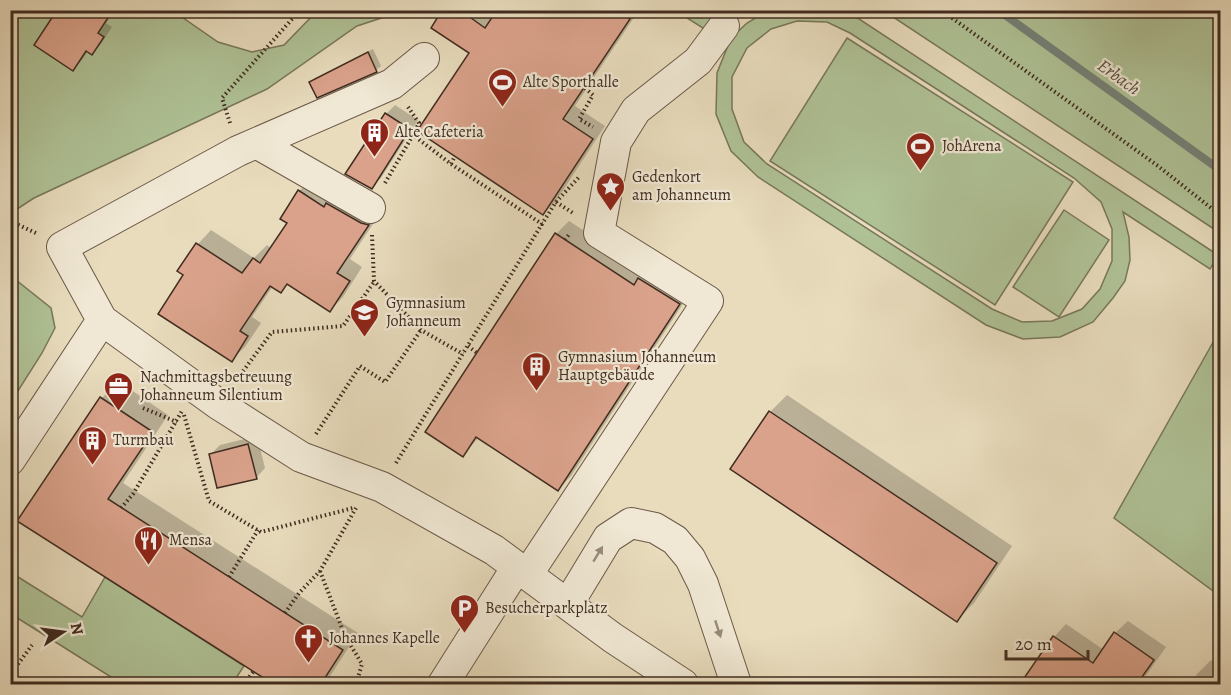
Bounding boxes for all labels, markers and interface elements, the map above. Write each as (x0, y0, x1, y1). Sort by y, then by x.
water label: Erbach (1093, 53, 1145, 101)
sports icon: Alte Sporthalle (486, 66, 518, 108)
place label: Alte Sporthalle (522, 71, 619, 93)
building icon: Alte Cafeteria (358, 116, 390, 158)
place label: Alte Cafeteria (394, 121, 484, 143)
sports icon: JohArena (905, 130, 937, 172)
place label: JohArena (942, 135, 1002, 157)
place label: Gedenkort am Johanneum (632, 166, 731, 206)
place icon: Gedenkort am Johanneum (595, 170, 627, 212)
place label: Gymnasium Johanneum (386, 292, 466, 332)
school or university icon: Gymnasium Johanneum (349, 296, 381, 338)
place label: Gymnasium Johanneum Hauptgebäude (558, 346, 716, 386)
building icon: Gymnasium Johanneum Hauptgebäude (521, 350, 553, 392)
place label: Nachmittagsbetreuung Johanneum Silentium (140, 366, 292, 406)
office icon: Nachmittagsbetreuung Johanneum Silentium (103, 370, 135, 412)
building icon: Turmbau (76, 424, 108, 466)
place label: Turmbau (113, 429, 174, 451)
restaurant icon: Mensa (132, 524, 164, 566)
place label: Mensa (169, 529, 213, 551)
one-way arrow (593, 546, 604, 562)
parking icon: Besucherparkplatz (448, 592, 480, 634)
place label: Besucherparkplatz (485, 597, 608, 619)
north arrow (33, 602, 93, 662)
one-way arrow (714, 620, 723, 638)
text: N (65, 621, 89, 637)
church icon: Johannes Kapelle (292, 622, 324, 664)
scale bar (1006, 623, 1088, 661)
place label: Johannes Kapelle (329, 627, 440, 649)
text: 20 m (1015, 632, 1052, 656)

